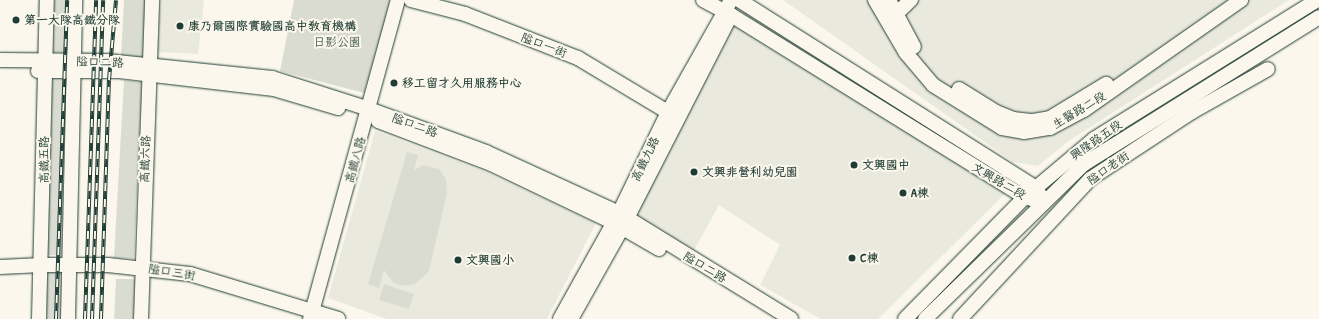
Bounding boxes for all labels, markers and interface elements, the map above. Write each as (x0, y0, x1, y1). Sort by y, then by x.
place label: 第一大隊高鐵分隊 (24, 13, 120, 27)
marker: 第一大隊高鐵分隊 (11, 15, 21, 25)
place label: 康乃爾國際實驗國高中教育機構 (188, 19, 356, 33)
marker: 康乃爾國際實驗國高中教育機構 (175, 21, 185, 31)
street label: 隘口一街 (519, 30, 569, 60)
park label: 日影公園 (313, 35, 361, 49)
street label: 隘口二路 (76, 54, 124, 70)
place label: 移工留才久用服務中心 (402, 76, 522, 90)
marker: 移工留才久用服務中心 (389, 78, 399, 88)
street label: 生醫路二段 (1050, 88, 1108, 132)
street label: 隘口二路 (390, 110, 440, 140)
street label: 興隆路五段 (1067, 117, 1125, 163)
street label: 高鐵九路 (628, 134, 662, 184)
street label: 高鐵六路 (137, 135, 153, 183)
street label: 高鐵八路 (342, 135, 368, 185)
street label: 高鐵五路 (37, 136, 51, 184)
street label: 隘口老街 (1084, 148, 1132, 188)
place label: 文興國中 (862, 158, 910, 172)
marker: 文興國中 (849, 160, 859, 170)
street label: 文興路二段 (969, 160, 1029, 202)
place label: 文興非營利幼兒園 (702, 165, 798, 179)
marker: 文興非營利幼兒園 (689, 167, 699, 177)
place label: A棟 (911, 186, 929, 200)
marker: A棟 (898, 188, 908, 198)
street label: 隘口二路 (681, 248, 729, 286)
place label: C棟 (860, 251, 879, 265)
place label: 文興國小 (466, 253, 514, 267)
marker: C棟 (847, 253, 857, 263)
marker: 文興國小 (453, 255, 463, 265)
street label: 隘口三街 (147, 261, 197, 283)

